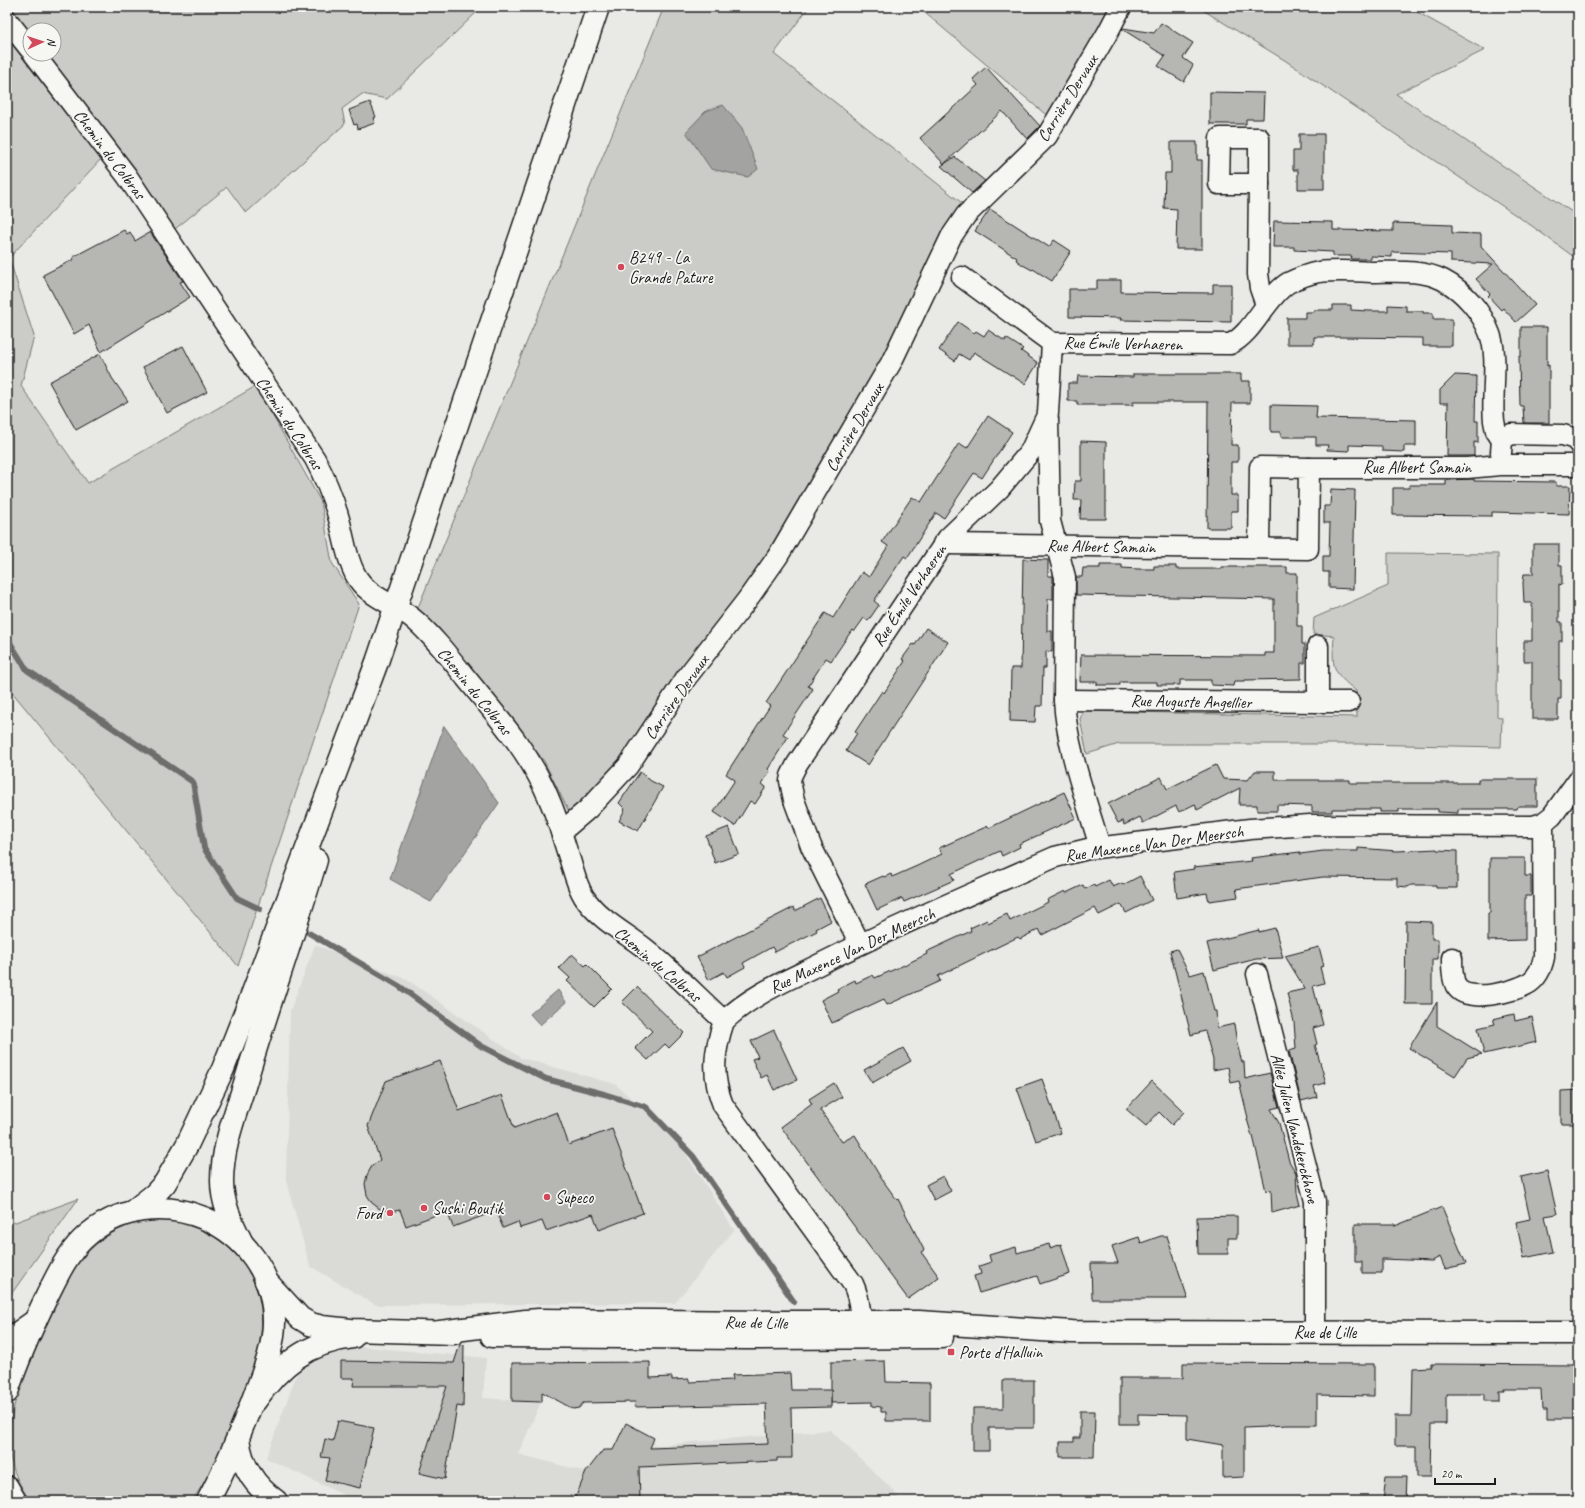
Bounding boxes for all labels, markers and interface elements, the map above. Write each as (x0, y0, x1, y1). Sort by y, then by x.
north arrow (22, 22, 62, 62)
text: N (45, 38, 59, 47)
street label: Carrière Dervaux (1032, 50, 1103, 146)
street label: Chemin du Colbras (69, 105, 151, 204)
place label: B249 - La Grande Pature (629, 247, 714, 288)
marker: B249 - La Grande Pature (616, 262, 626, 272)
street label: Rue Émile Verhaeren (1063, 331, 1184, 355)
street label: Chemin du Colbras (252, 373, 328, 475)
street label: Carrière Dervaux (821, 378, 889, 475)
street label: Rue Albert Samain (1363, 457, 1473, 478)
street label: Rue Albert Samain (1047, 535, 1157, 558)
street label: Rue Émile Verhaeren (867, 539, 952, 650)
street label: Chemin du Colbras (433, 643, 517, 740)
street label: Carrière Dervaux (640, 650, 714, 744)
street label: Rue Auguste Angellier (1130, 690, 1253, 713)
street label: Rue Maxence Van Der Meersch (1064, 821, 1245, 866)
street label: Rue Maxence Van Der Meersch (766, 903, 938, 998)
street label: Chemin du Colbras (610, 922, 706, 1008)
street label: Allée Julien Vandekerckhove (1266, 1051, 1324, 1207)
place label: Supeco (555, 1187, 594, 1208)
marker: Supeco (542, 1192, 552, 1202)
place label: Sushi Boutik (432, 1198, 505, 1219)
place label: Ford (356, 1203, 385, 1224)
marker: Sushi Boutik (419, 1203, 429, 1213)
marker: Ford (385, 1208, 395, 1218)
street label: Rue de Lille (724, 1311, 789, 1334)
street label: Rue de Lille (1294, 1322, 1358, 1343)
place label: Porte d'Halluin (959, 1342, 1044, 1363)
marker: Porte d'Halluin (946, 1347, 956, 1357)
scale bar (1435, 1460, 1495, 1486)
text: 20 m (1441, 1466, 1463, 1482)

